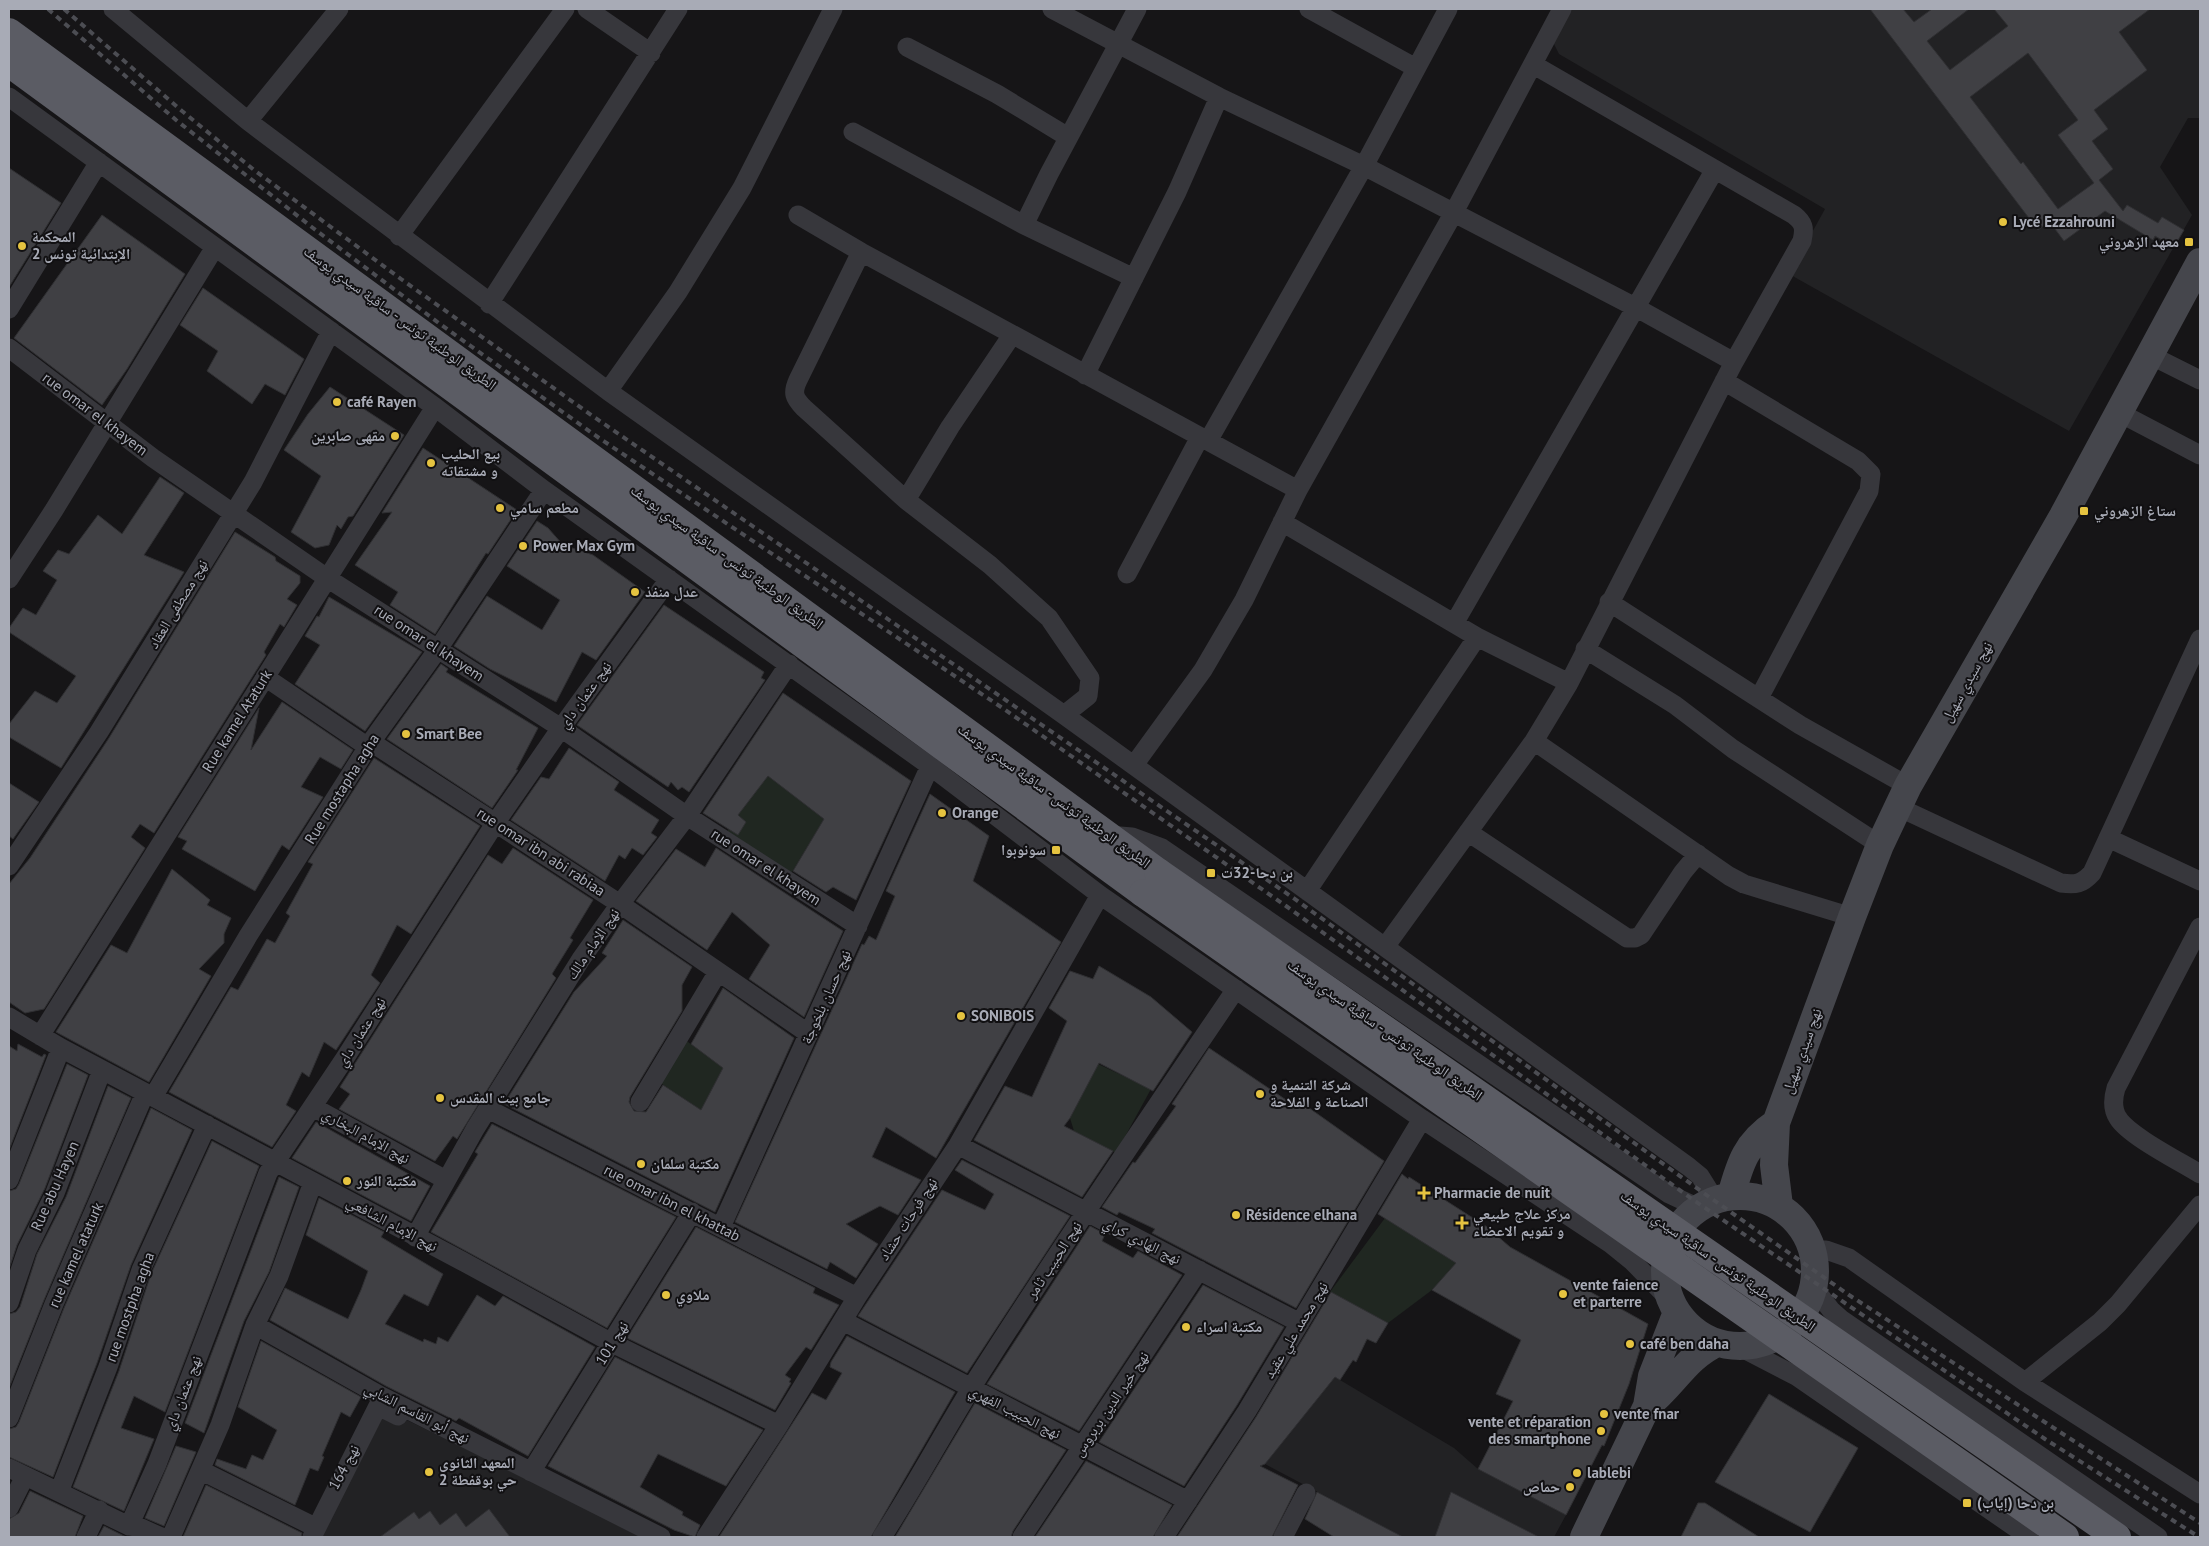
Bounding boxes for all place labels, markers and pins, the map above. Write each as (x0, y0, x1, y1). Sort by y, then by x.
place label: Lycé Ezzahrouni (2013, 212, 2115, 231)
marker: Lycé Ezzahrouni (1997, 216, 2009, 228)
place label: المحكمة الإبتدائية تونس 2 (32, 227, 130, 263)
place label: معهد الزهروني (2099, 232, 2179, 254)
marker: معهد الزهروني (2183, 236, 2195, 248)
marker: المحكمة الإبتدائية تونس 2 (16, 240, 28, 252)
place label: café Rayen (347, 392, 416, 411)
marker: café Rayen (331, 396, 343, 408)
place label: مقهى صابرين (311, 426, 385, 445)
marker: مقهى صابرين (389, 430, 401, 442)
place label: بيع الحليب و مشتقاته (441, 444, 500, 480)
marker: بيع الحليب و مشتقاته (425, 457, 437, 469)
place label: مطعم سامي (510, 498, 579, 520)
place label: ستاغ الزهروني (2094, 501, 2176, 523)
marker: مطعم سامي (494, 502, 506, 514)
marker: ستاغ الزهروني (2078, 505, 2090, 517)
place label: Power Max Gym (533, 536, 635, 555)
marker: Power Max Gym (517, 540, 529, 552)
place label: عدل منفذ (645, 582, 698, 601)
marker: عدل منفذ (629, 586, 641, 598)
place label: Smart Bee (416, 724, 483, 743)
marker: Smart Bee (400, 728, 412, 740)
place label: Orange (952, 803, 999, 822)
marker: Orange (936, 807, 948, 819)
place label: سونوبوا (1001, 840, 1046, 859)
marker: سونوبوا (1050, 844, 1062, 856)
place label: بن دحا-32ت (1221, 863, 1293, 882)
marker: بن دحا-32ت (1205, 867, 1217, 879)
place label: SONIBOIS (971, 1006, 1034, 1025)
marker: SONIBOIS (955, 1010, 967, 1022)
place label: شركة التنمية و الصناعة و الفلاحة (1270, 1075, 1369, 1111)
place label: جامع بيت المقدس (450, 1088, 551, 1108)
marker: شركة التنمية و الصناعة و الفلاحة (1254, 1088, 1266, 1100)
marker: جامع بيت المقدس (434, 1092, 446, 1104)
place label: مكتبة سلمان (651, 1154, 719, 1173)
marker: مكتبة سلمان (635, 1158, 647, 1170)
place label: مكتبة النور (356, 1171, 417, 1190)
marker: مكتبة النور (341, 1175, 353, 1187)
place label: Pharmacie de nuit (1434, 1183, 1551, 1202)
marker: Pharmacie de nuit (1418, 1187, 1430, 1199)
place label: مركز علاج طبيعي و تقويم الاعضاء (1473, 1204, 1570, 1241)
place label: Résidence elhana (1246, 1205, 1357, 1224)
marker: Résidence elhana (1230, 1209, 1242, 1221)
marker: مركز علاج طبيعي و تقويم الاعضاء (1455, 1216, 1469, 1230)
place label: vente faience et parterre (1572, 1275, 1659, 1311)
place label: ملاوي (676, 1285, 710, 1307)
marker: vente faience et parterre (1557, 1288, 1569, 1300)
marker: ملاوي (660, 1289, 672, 1301)
place label: مكتبة اسراء (1196, 1317, 1262, 1336)
marker: مكتبة اسراء (1180, 1321, 1192, 1333)
place label: café ben daha (1640, 1334, 1729, 1353)
marker: café ben daha (1624, 1338, 1636, 1350)
place label: vente fnar (1613, 1404, 1680, 1423)
marker: vente fnar (1598, 1408, 1610, 1420)
place label: vente et réparation des smartphone (1467, 1412, 1591, 1448)
marker: vente et réparation des smartphone (1595, 1425, 1607, 1437)
place label: المعهد الثانوي حي بوقفطة 2 (439, 1453, 517, 1492)
place label: lablebi (1587, 1463, 1631, 1482)
marker: المعهد الثانوي حي بوقفطة 2 (423, 1466, 435, 1478)
marker: lablebi (1571, 1467, 1583, 1479)
place label: حماص (1523, 1477, 1560, 1496)
marker: حماص (1564, 1481, 1576, 1493)
place label: بن دحا (إياب) (1977, 1493, 2054, 1512)
marker: بن دحا (إياب) (1961, 1497, 1973, 1509)

